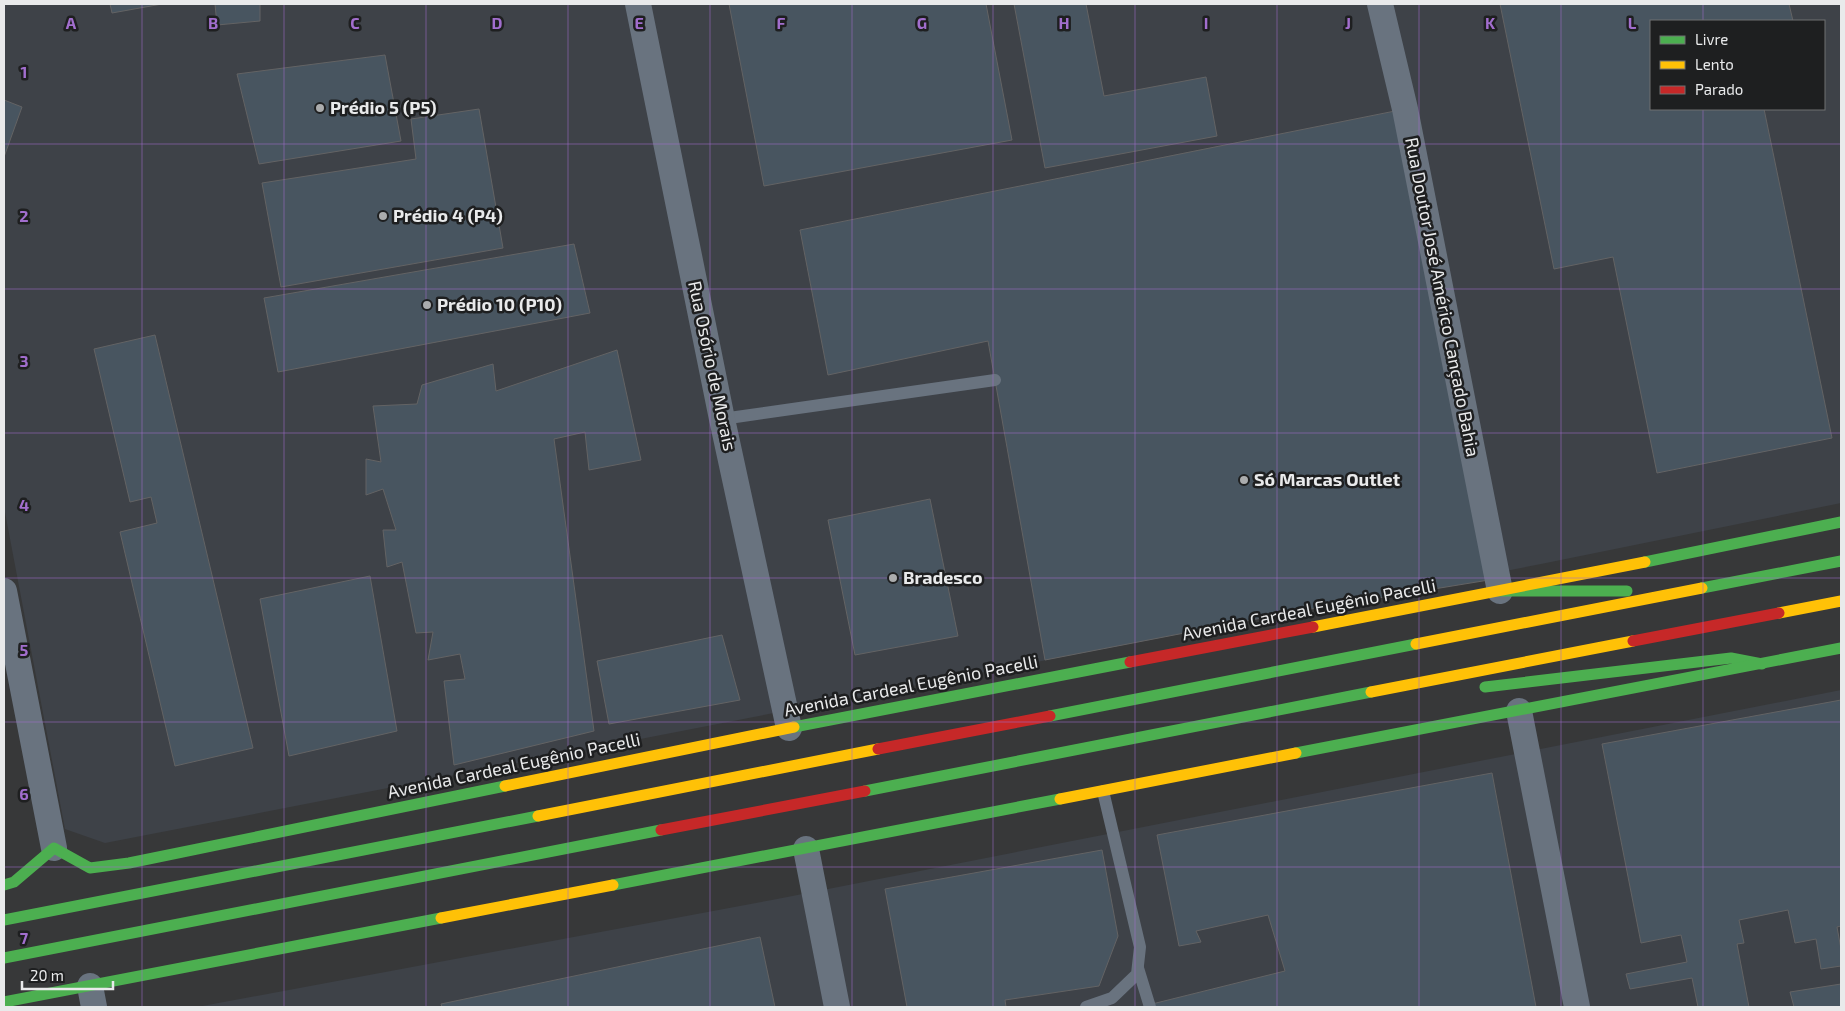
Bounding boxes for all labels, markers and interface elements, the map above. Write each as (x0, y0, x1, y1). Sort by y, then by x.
text: A (66, 13, 77, 32)
text: B (208, 13, 218, 32)
text: C (350, 13, 360, 32)
text: D (492, 13, 503, 32)
text: E (634, 13, 644, 32)
text: F (777, 13, 786, 32)
text: G (917, 13, 927, 32)
text: H (1058, 13, 1070, 32)
text: I (1204, 13, 1208, 32)
text: J (1345, 13, 1351, 32)
text: K (1485, 13, 1496, 32)
text: L (1628, 13, 1637, 32)
legend (1650, 20, 1825, 110)
text: Livre (1695, 30, 1728, 48)
text: Lento (1695, 55, 1734, 73)
text: 1 (21, 62, 27, 81)
text: Parado (1695, 80, 1743, 98)
place label: Prédio 5 (P5) (330, 96, 437, 118)
marker: Prédio 5 (P5) (314, 102, 326, 114)
street label: Rua Doutor José Américo Cançado Bahia (1400, 135, 1485, 459)
place label: Prédio 4 (P4) (393, 204, 503, 226)
text: 2 (19, 206, 29, 225)
marker: Prédio 4 (P4) (377, 210, 389, 222)
street label: Rua Osório de Morais (684, 279, 742, 453)
place label: Prédio 10 (P10) (437, 293, 562, 315)
marker: Prédio 10 (P10) (421, 299, 433, 311)
text: 3 (19, 351, 29, 370)
place label: Só Marcas Outlet (1254, 468, 1401, 490)
marker: Só Marcas Outlet (1238, 474, 1250, 486)
text: 4 (19, 495, 29, 514)
place label: Bradesco (903, 566, 983, 588)
marker: Bradesco (887, 572, 899, 584)
street label: Avenida Cardeal Eugênio Pacelli (1180, 574, 1438, 644)
text: 5 (20, 640, 29, 659)
street label: Avenida Cardeal Eugênio Pacelli (782, 650, 1040, 720)
street label: Avenida Cardeal Eugênio Pacelli (385, 727, 642, 803)
text: 6 (19, 784, 29, 803)
text: 7 (20, 928, 29, 947)
scale bar (22, 958, 114, 990)
text: 20 m (30, 966, 64, 984)

